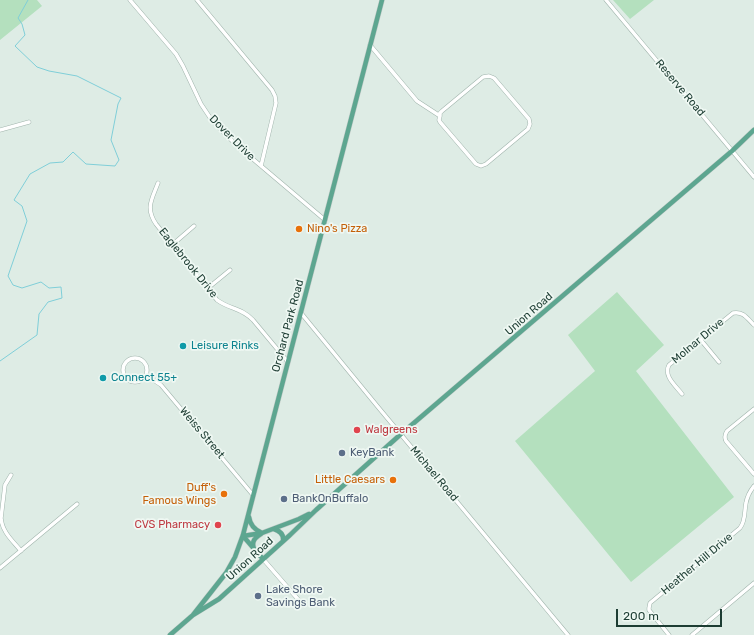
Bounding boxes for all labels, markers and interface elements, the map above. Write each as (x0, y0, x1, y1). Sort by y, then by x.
street label: Reserve Road (652, 57, 708, 119)
street label: Dover Drive (206, 112, 258, 164)
place label: Nino's Pizza (307, 222, 367, 236)
marker: Nino's Pizza (294, 224, 304, 234)
street label: Eaglebrook Drive (156, 225, 220, 301)
street label: Orchard Park Road (269, 278, 307, 374)
street label: Union Road (502, 290, 556, 338)
street label: Molnar Drive (669, 315, 727, 367)
place label: Leisure Rinks (191, 339, 259, 353)
marker: Leisure Rinks (178, 341, 188, 351)
place label: Connect 55+ (111, 371, 177, 385)
marker: Connect 55+ (98, 373, 108, 383)
street label: Weiss Street (177, 405, 227, 461)
place label: Walgreens (365, 423, 418, 437)
marker: Walgreens (352, 425, 362, 435)
street label: Michael Road (407, 444, 461, 504)
place label: KeyBank (350, 446, 394, 460)
marker: KeyBank (337, 448, 347, 458)
place label: Little Caesars (315, 473, 385, 487)
marker: Little Caesars (388, 475, 398, 485)
place label: Duff's Famous Wings (142, 481, 216, 507)
marker: Duff's Famous Wings (219, 489, 229, 499)
place label: BankOnBuffalo (292, 492, 368, 506)
marker: BankOnBuffalo (279, 494, 289, 504)
place label: CVS Pharmacy (135, 518, 210, 532)
marker: CVS Pharmacy (213, 520, 223, 530)
street label: Heather Hill Drive (659, 530, 735, 598)
street label: Union Road (224, 534, 276, 584)
place label: Lake Shore Savings Bank (266, 583, 335, 609)
marker: Lake Shore Savings Bank (253, 591, 263, 601)
scale bar (618, 601, 724, 627)
text: 200 m (623, 609, 659, 623)

